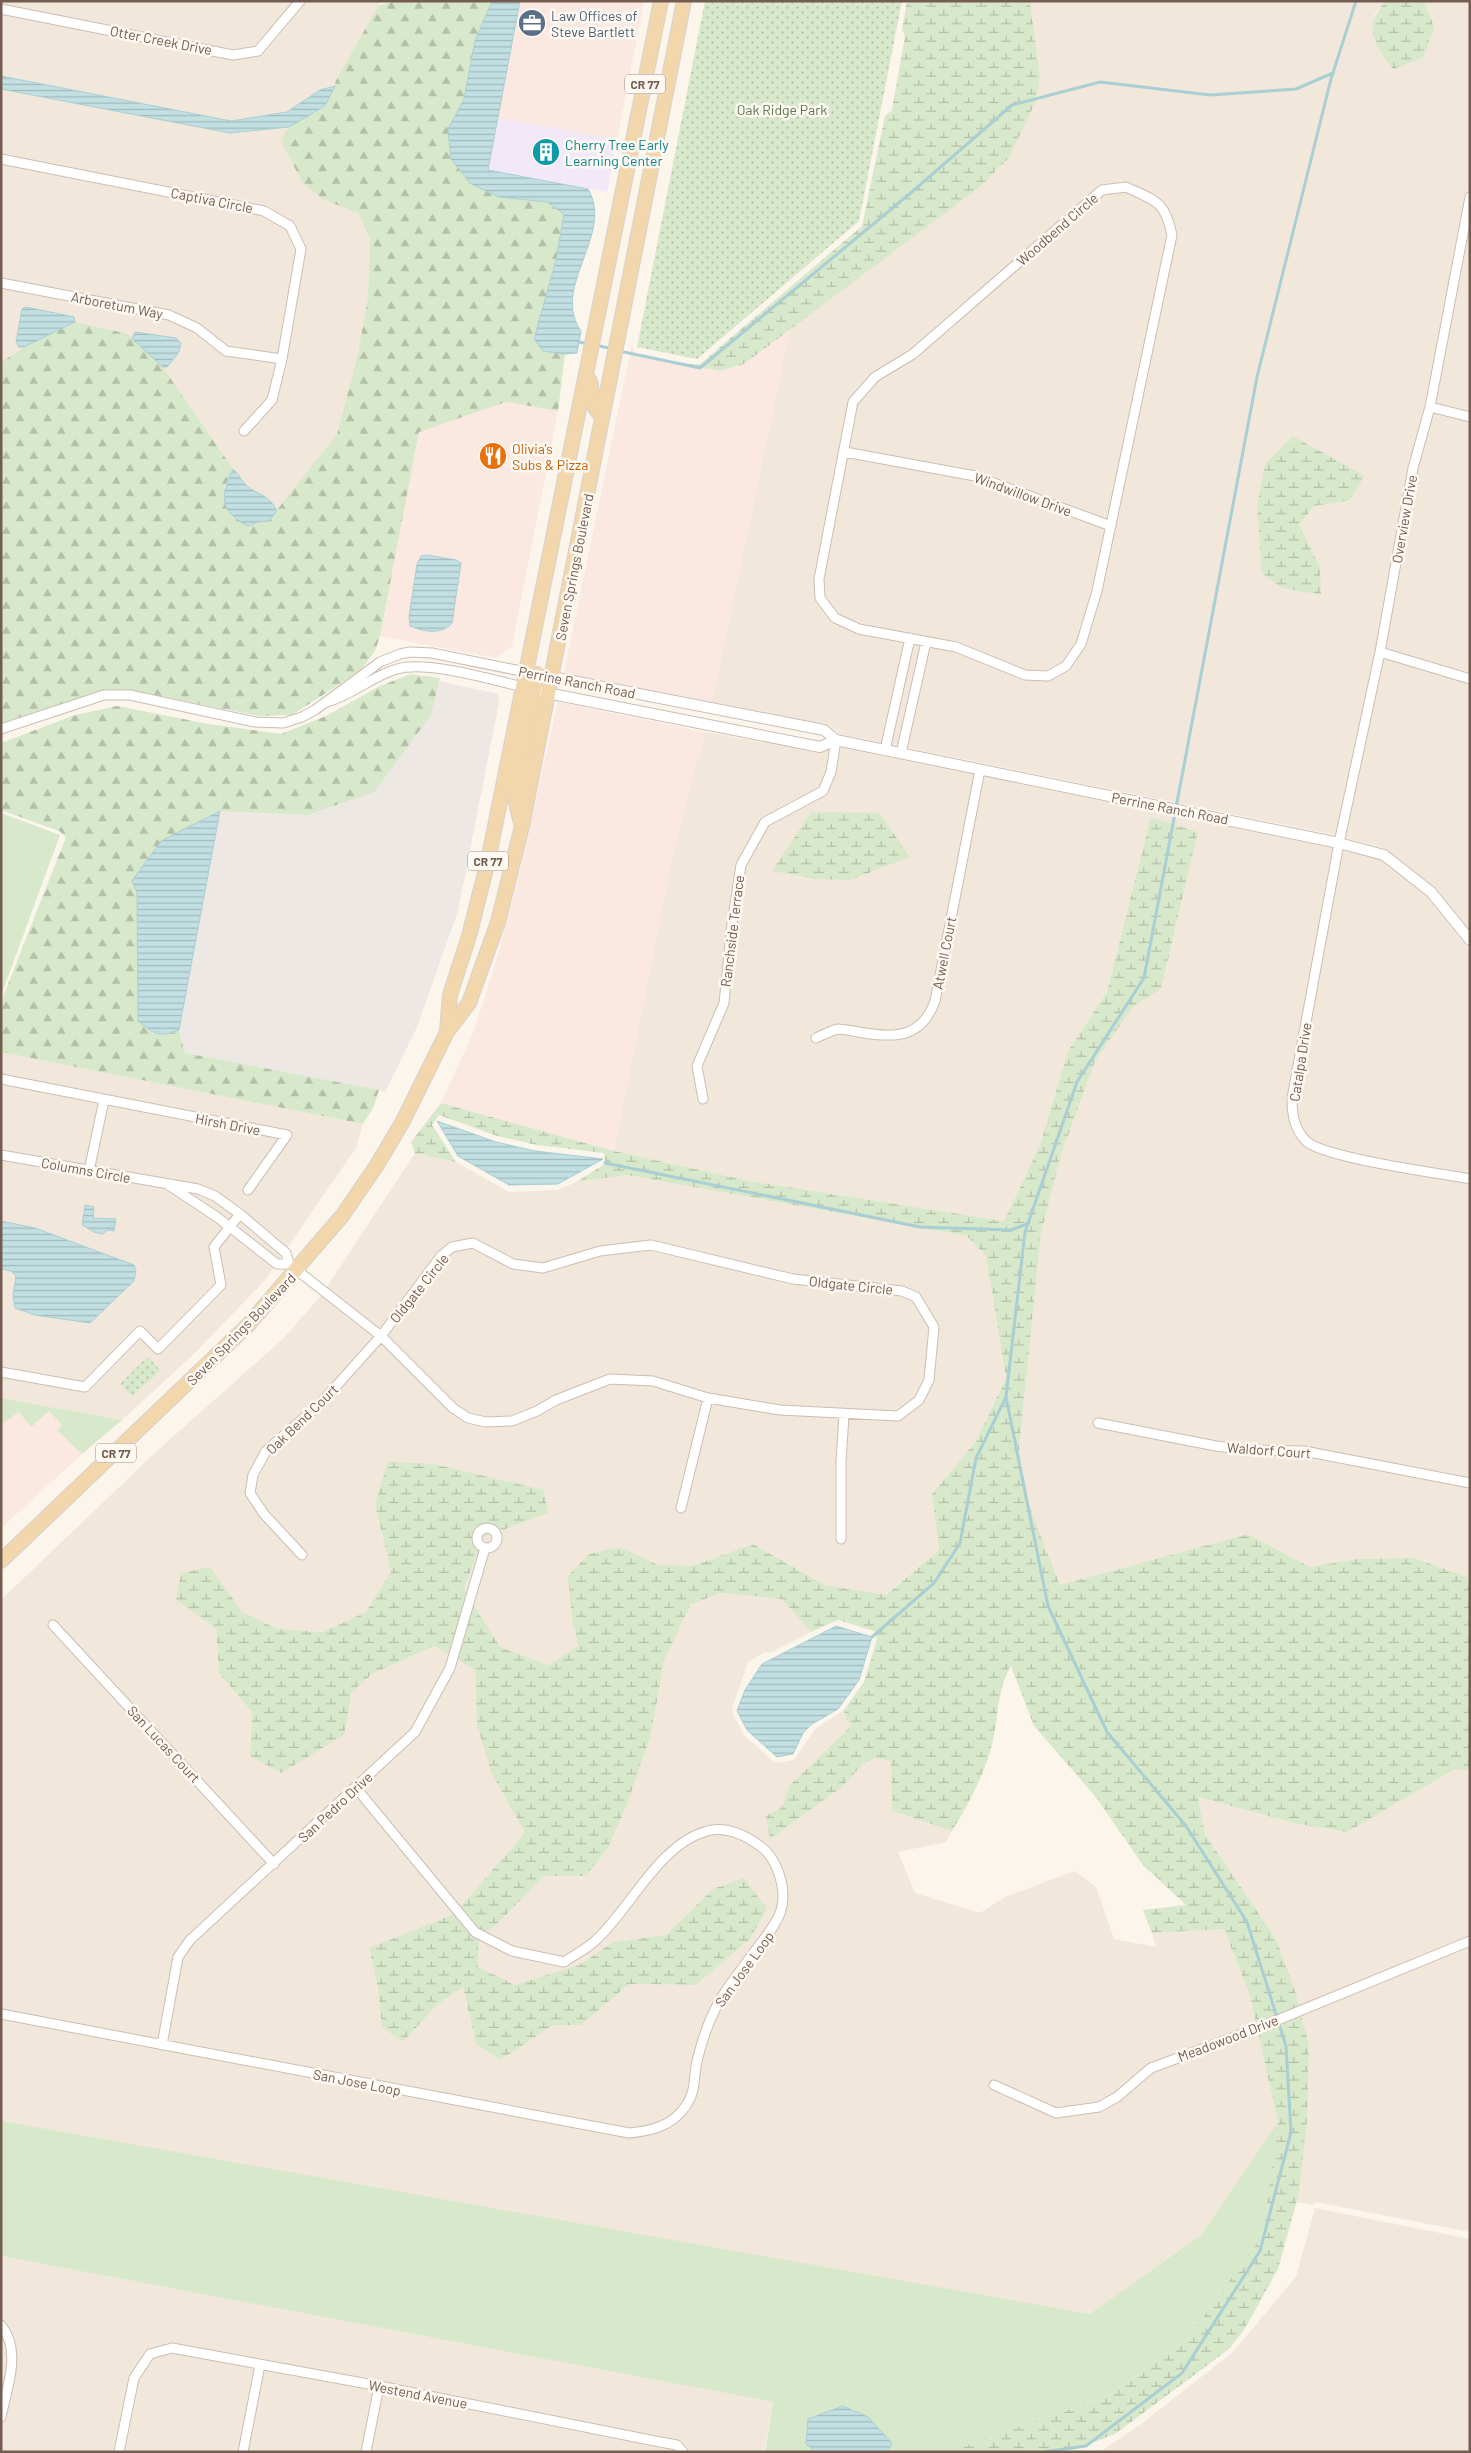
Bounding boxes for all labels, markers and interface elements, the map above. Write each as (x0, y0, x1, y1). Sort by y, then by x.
place label: Law Offices of Steve Bartlett (551, 7, 637, 40)
office icon: Law Offices of Steve Bartlett (517, 8, 547, 38)
street label: Otter Creek Drive (109, 22, 213, 58)
road number: CR 77 (625, 74, 665, 94)
park label: Oak Ridge Park (737, 101, 827, 118)
place label: Cherry Tree Early Learning Center (565, 136, 669, 169)
building icon: Cherry Tree Early Learning Center (531, 137, 561, 167)
street label: Captiva Circle (169, 184, 255, 216)
street label: Woodbend Circle (1013, 189, 1101, 269)
street label: Arboretum Way (70, 288, 165, 322)
place label: Olivia's Subs & Pizza (512, 440, 588, 473)
restaurant icon: Olivia's Subs & Pizza (478, 441, 508, 471)
street label: Windwillow Drive (972, 468, 1074, 520)
street label: Overview Drive (1388, 473, 1420, 565)
street label: Seven Springs Boulevard (551, 492, 597, 642)
street label: Perrine Ranch Road (517, 662, 637, 702)
street label: Perrine Ranch Road (1110, 788, 1230, 828)
road number: CR 77 (468, 851, 508, 870)
street label: Ranchside Terrace (717, 874, 747, 988)
street label: Atwell Court (929, 915, 959, 991)
street label: Catalpa Drive (1285, 1021, 1315, 1103)
street label: Hirsh Drive (194, 1109, 262, 1139)
street label: Columns Circle (40, 1154, 132, 1186)
street label: Oldgate Circle (386, 1250, 452, 1326)
street label: Seven Springs Boulevard (183, 1269, 299, 1389)
street label: Oldgate Circle (808, 1272, 894, 1298)
street label: Oak Bend Court (262, 1380, 342, 1458)
street label: Waldorf Court (1226, 1439, 1312, 1461)
road number: CR 77 (96, 1444, 136, 1462)
street label: San Lucas Court (124, 1702, 204, 1786)
street label: San Pedro Drive (294, 1768, 376, 1846)
street label: San Jose Loop (711, 1928, 777, 2010)
street label: Meadowood Drive (1175, 2011, 1281, 2065)
street label: San Jose Loop (312, 2065, 402, 2099)
street label: Westend Avenue (367, 2376, 469, 2412)

